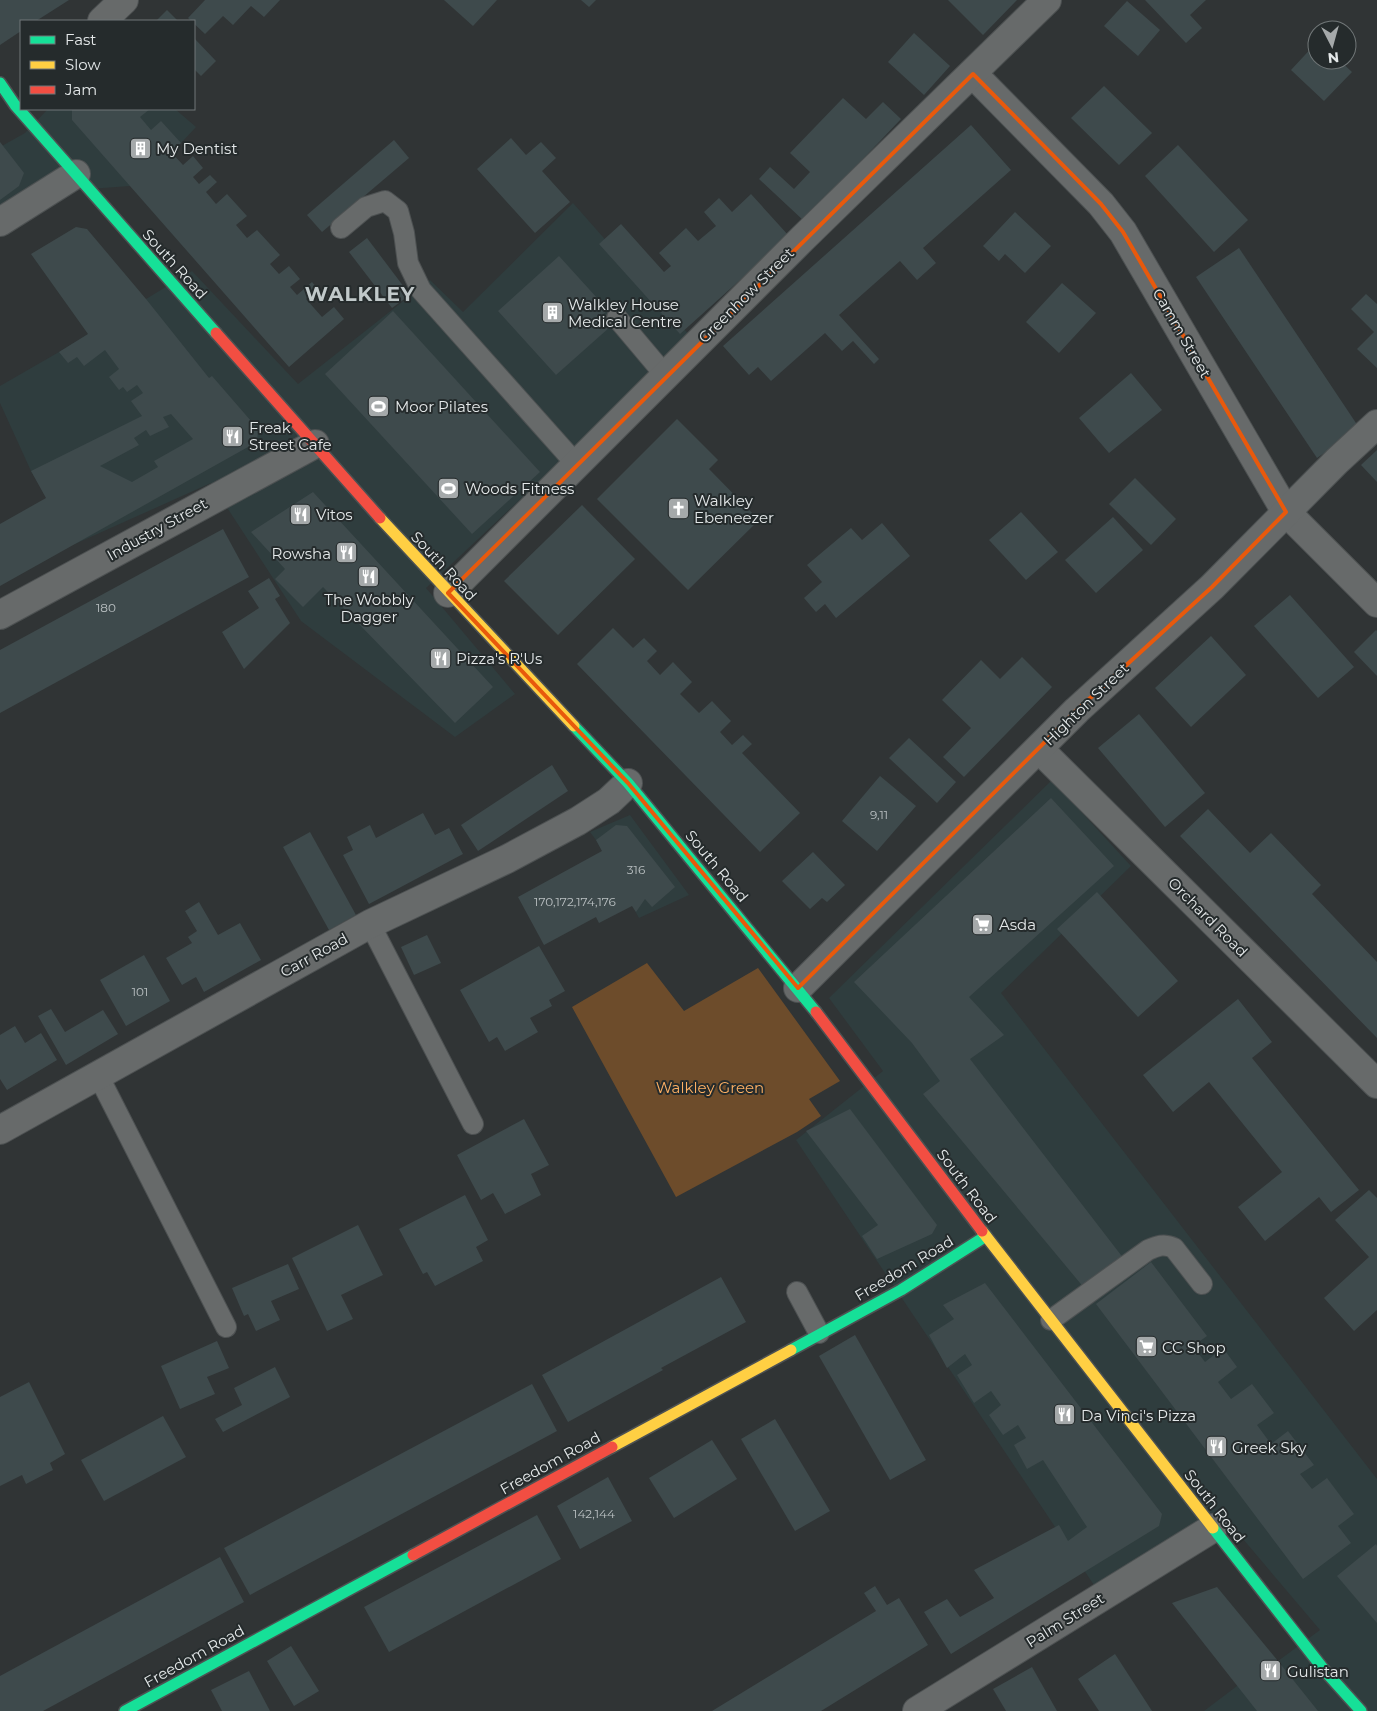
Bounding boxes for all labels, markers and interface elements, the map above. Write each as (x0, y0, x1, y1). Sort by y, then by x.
legend (20, 20, 195, 110)
north arrow (1307, 20, 1357, 70)
text: Fast (65, 30, 96, 49)
text: N (1327, 48, 1340, 67)
text: Slow (65, 55, 101, 74)
text: Jam (64, 80, 97, 99)
building icon: My Dentist (128, 136, 152, 160)
place label: My Dentist (156, 139, 238, 158)
street label: South Road (138, 225, 212, 303)
street label: Greenhow Street (694, 243, 798, 347)
district label: WALKLEY (305, 282, 415, 306)
street label: Camm Street (1149, 285, 1215, 381)
place label: Walkley House Medical Centre (568, 295, 681, 331)
building icon: Walkley House Medical Centre (540, 301, 564, 325)
sports icon: Moor Pilates (367, 394, 391, 418)
place label: Moor Pilates (395, 397, 488, 416)
place label: Freak Street Cafe (249, 418, 332, 454)
restaurant icon: Freak Street Cafe (221, 424, 245, 448)
sports icon: Woods Fitness (437, 476, 461, 500)
place label: Woods Fitness (465, 479, 574, 498)
place label: Walkley Ebeneezer (694, 491, 774, 527)
street label: Industry Street (104, 494, 210, 564)
church icon: Walkley Ebeneezer (666, 497, 690, 521)
restaurant icon: Vitos (288, 502, 312, 526)
place label: Vitos (316, 505, 353, 524)
street label: South Road (407, 527, 481, 605)
restaurant icon: Rowsha (335, 541, 359, 565)
place label: Rowsha (272, 544, 331, 563)
restaurant icon: The Wobbly Dagger (357, 564, 381, 588)
place label: The Wobbly Dagger (324, 590, 415, 626)
house number: 180 (96, 600, 116, 615)
restaurant icon: Pizza's R'Us (428, 646, 452, 670)
place label: Pizza's R'Us (456, 649, 542, 668)
street label: Highton Street (1039, 659, 1133, 749)
house number: 9,11 (870, 807, 888, 822)
street label: South Road (681, 826, 753, 906)
house number: 316 (627, 862, 645, 877)
street label: Orchard Road (1164, 873, 1252, 961)
house number: 170,172,174,176 (534, 894, 616, 909)
supermarket icon: Asda (971, 912, 995, 936)
place label: Asda (999, 915, 1036, 934)
street label: Carr Road (277, 929, 351, 981)
house number: 101 (132, 984, 148, 999)
park label: Walkley Green (656, 1078, 764, 1097)
street label: South Road (933, 1145, 1001, 1227)
street label: Freedom Road (851, 1231, 957, 1305)
supermarket icon: CC Shop (1134, 1335, 1158, 1359)
place label: CC Shop (1162, 1338, 1226, 1357)
restaurant icon: Da Vinci's Pizza (1053, 1403, 1077, 1427)
place label: Da Vinci's Pizza (1081, 1406, 1196, 1425)
street label: Freedom Road (496, 1428, 604, 1498)
restaurant icon: Greek Sky (1204, 1435, 1228, 1459)
place label: Greek Sky (1232, 1438, 1307, 1457)
street label: South Road (1180, 1465, 1250, 1547)
house number: 142,144 (573, 1506, 615, 1521)
street label: Palm Street (1022, 1588, 1108, 1652)
street label: Freedom Road (140, 1621, 248, 1691)
restaurant icon: Gulistan (1259, 1659, 1283, 1683)
place label: Gulistan (1287, 1662, 1349, 1681)

